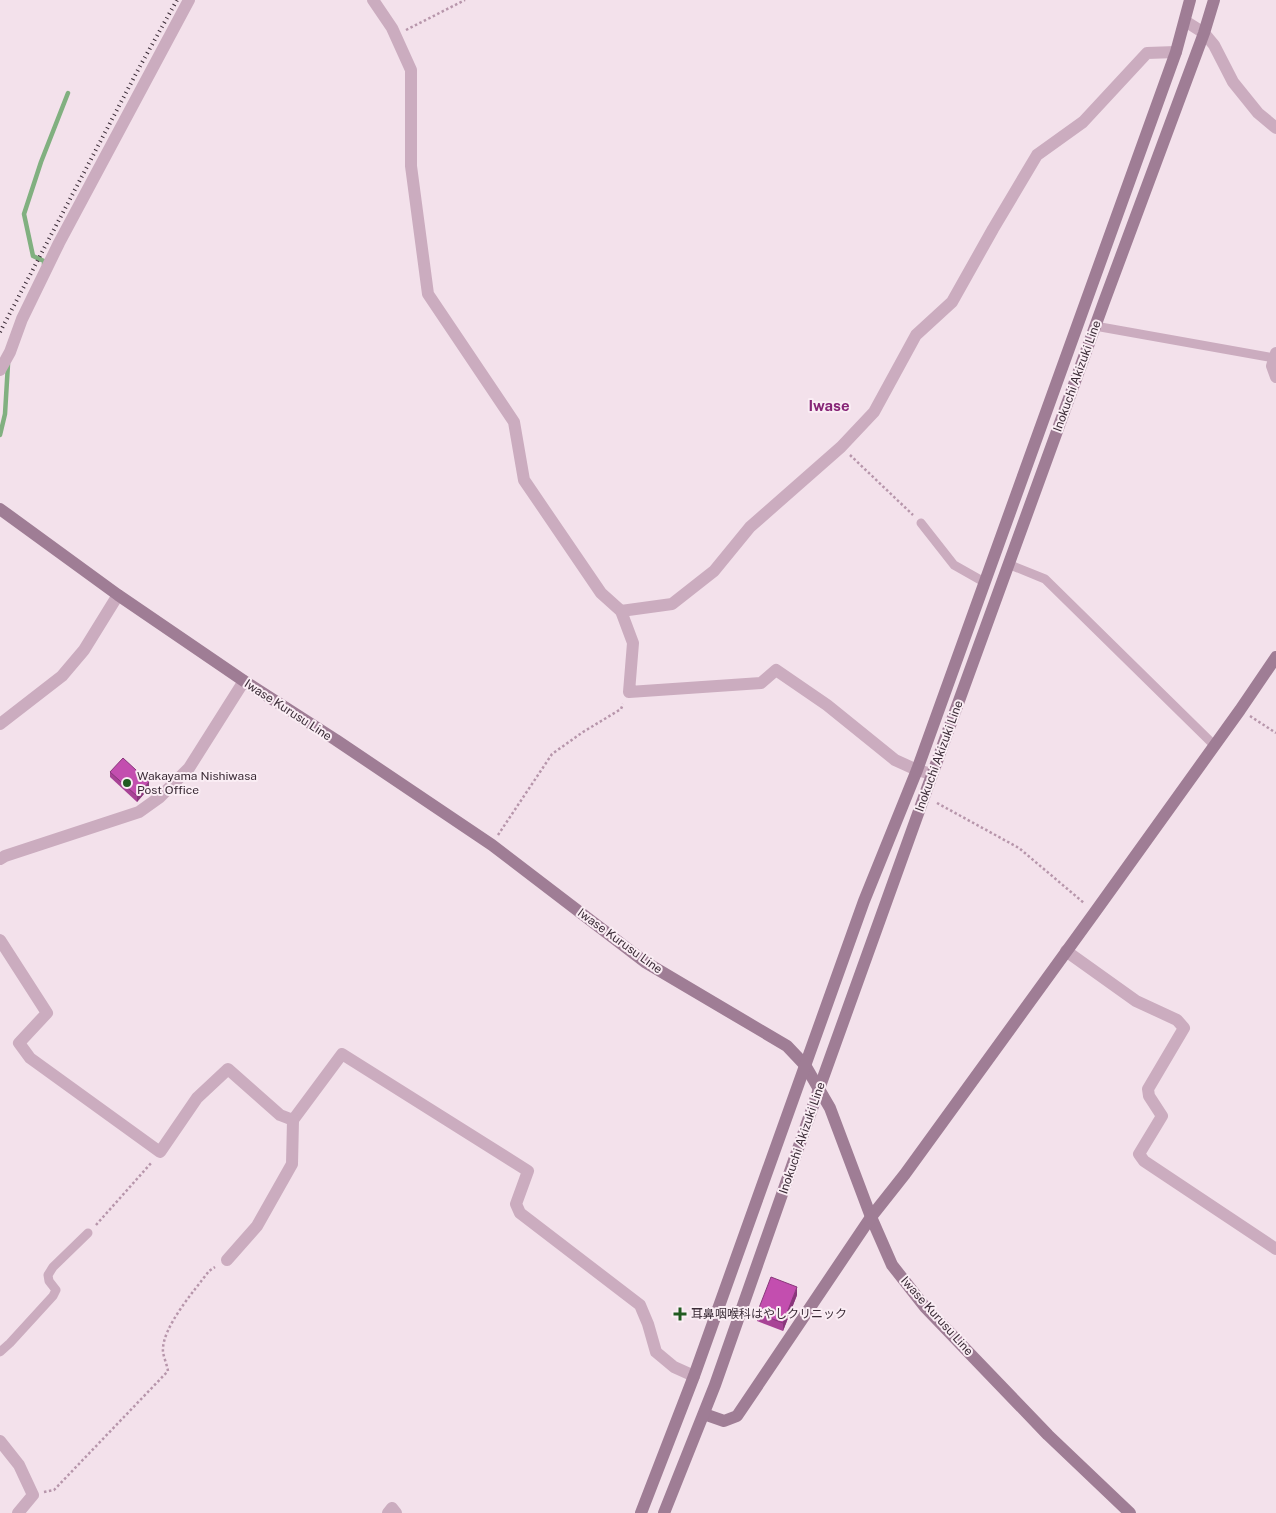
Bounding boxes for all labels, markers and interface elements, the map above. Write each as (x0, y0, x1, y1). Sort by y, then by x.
street label: Inokuchi Akizuki Line (1050, 318, 1104, 433)
district label: Iwase (808, 397, 850, 414)
street label: Iwase Kurusu Line (242, 677, 334, 744)
street label: Inokuchi Akizuki Line (912, 698, 966, 813)
place label: Wakayama Nishiwasa Post Office (137, 769, 257, 797)
marker: Wakayama Nishiwasa Post Office (121, 777, 133, 789)
street label: Iwase Kurusu Line (575, 906, 665, 976)
street label: Inokuchi Akizuki Line (776, 1080, 828, 1196)
street label: Iwase Kurusu Line (898, 1274, 976, 1358)
marker: 耳鼻咽喉科はやしクリニック (673, 1307, 687, 1321)
place label: 耳鼻咽喉科はやしクリニック (691, 1307, 847, 1321)

